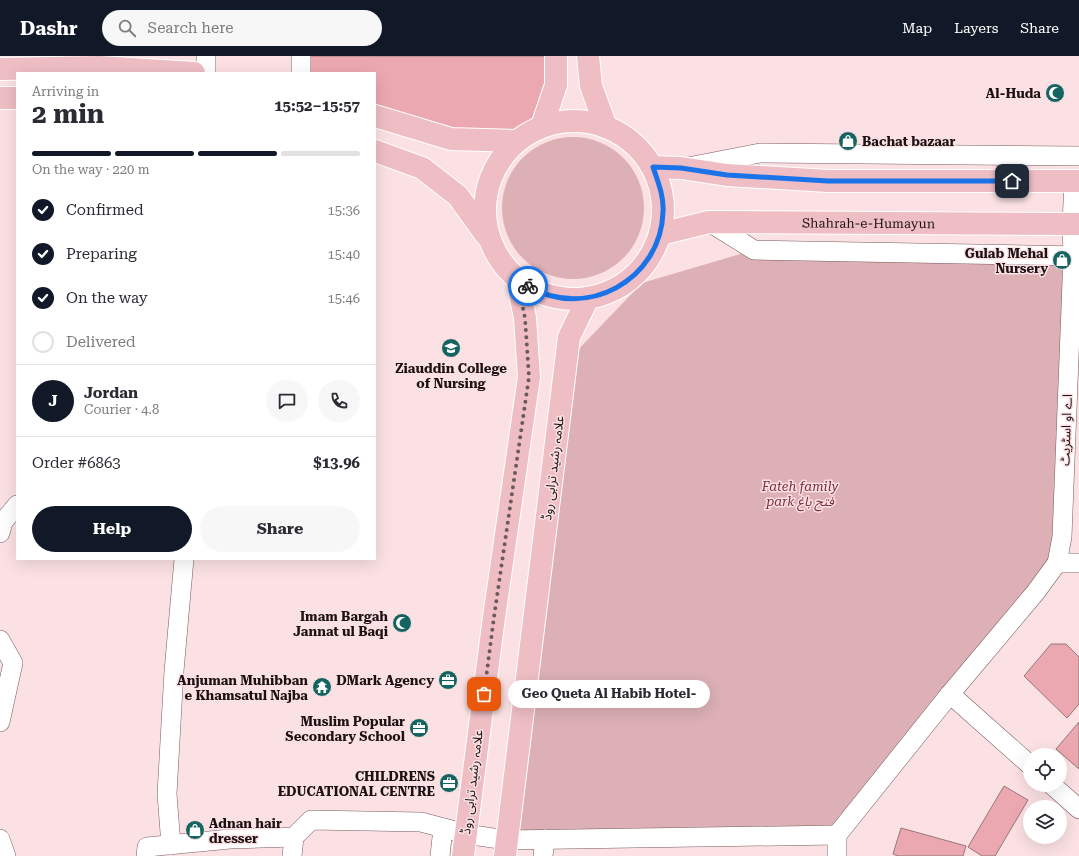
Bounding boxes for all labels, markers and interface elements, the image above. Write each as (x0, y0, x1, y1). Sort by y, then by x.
search box (102, 10, 382, 46)
text: Dashr (20, 17, 78, 40)
icon: search (116, 17, 138, 39)
text: Search here (148, 19, 234, 37)
text: Map (902, 20, 932, 36)
text: Layers (954, 20, 998, 36)
text: Share (1020, 20, 1059, 36)
mosque icon: Al-Huda (1044, 82, 1066, 104)
text: Arriving in (32, 84, 99, 99)
place label: Al-Huda (986, 86, 1041, 101)
text: 15:52–15:57 (274, 97, 360, 115)
text: 2 min (32, 99, 104, 129)
shop icon: Bachat bazaar (837, 130, 859, 152)
place label: Bachat bazaar (862, 134, 955, 149)
text: On the way · 220 m (32, 162, 149, 177)
pin (995, 164, 1029, 198)
icon: home (1001, 170, 1023, 192)
icon: check (32, 199, 54, 221)
text: Confirmed (66, 201, 144, 219)
text: 15:36 (328, 203, 360, 218)
street label: Shahrah-e-Humayun (802, 215, 936, 231)
icon: check (32, 243, 54, 265)
text: Preparing (66, 245, 137, 263)
place label: Gulab Mehal Nursery (965, 246, 1049, 276)
text: 15:40 (328, 247, 360, 262)
shop icon: Gulab Mehal Nursery (1051, 249, 1073, 271)
courier (508, 266, 548, 306)
icon: bike (517, 275, 539, 297)
icon: check (32, 287, 54, 309)
text: On the way (66, 289, 148, 307)
text: 15:46 (328, 291, 360, 306)
text: Delivered (66, 333, 136, 351)
school or university icon: Ziauddin College of Nursing (440, 337, 462, 359)
place label: Ziauddin College of Nursing (395, 361, 507, 391)
button: chat (266, 380, 308, 422)
button: phone (318, 380, 360, 422)
text: Jordan (84, 384, 138, 402)
text: J (48, 392, 58, 410)
street label: اے او اسٹریٹ (1057, 394, 1075, 466)
text: Courier · 4.8 (84, 402, 159, 417)
street label: علامہ رشید ترابی روڈ (539, 414, 568, 521)
text: Order #6863 (32, 454, 121, 472)
text: $13.96 (313, 454, 360, 472)
park label: Fateh family park فتح باغ (761, 479, 839, 512)
button: Help (32, 506, 192, 552)
button: Share (200, 506, 360, 552)
place label: Imam Bargah Jannat ul Baqi (293, 609, 389, 639)
mosque icon: Imam Bargah Jannat ul Baqi (391, 612, 413, 634)
office icon: DMark Agency (437, 669, 459, 691)
place label: Anjuman Muhibban e Khamsatul Najba (177, 673, 308, 703)
place label: DMark Agency (336, 673, 434, 688)
temple icon: Anjuman Muhibban e Khamsatul Najba (311, 676, 333, 698)
pin (467, 677, 501, 711)
callout: Geo Queta Al Habib Hotel- (508, 680, 710, 708)
icon: bag (473, 683, 495, 705)
text: Geo Queta Al Habib Hotel- (522, 686, 696, 701)
place label: Muslim Popular Secondary School (285, 714, 406, 744)
office icon: Muslim Popular Secondary School (408, 717, 430, 739)
street label: علامہ رشید ترابی روڈ (458, 728, 487, 835)
map controls (1023, 748, 1067, 844)
button: locate (1023, 748, 1067, 792)
place label: CHILDRENS EDUCATIONAL CENTRE (278, 769, 435, 799)
office icon: CHILDRENS EDUCATIONAL CENTRE (438, 772, 460, 794)
button: layers (1023, 800, 1067, 844)
place label: Adnan hair dresser (209, 816, 282, 846)
shop icon: Adnan hair dresser (184, 819, 206, 841)

